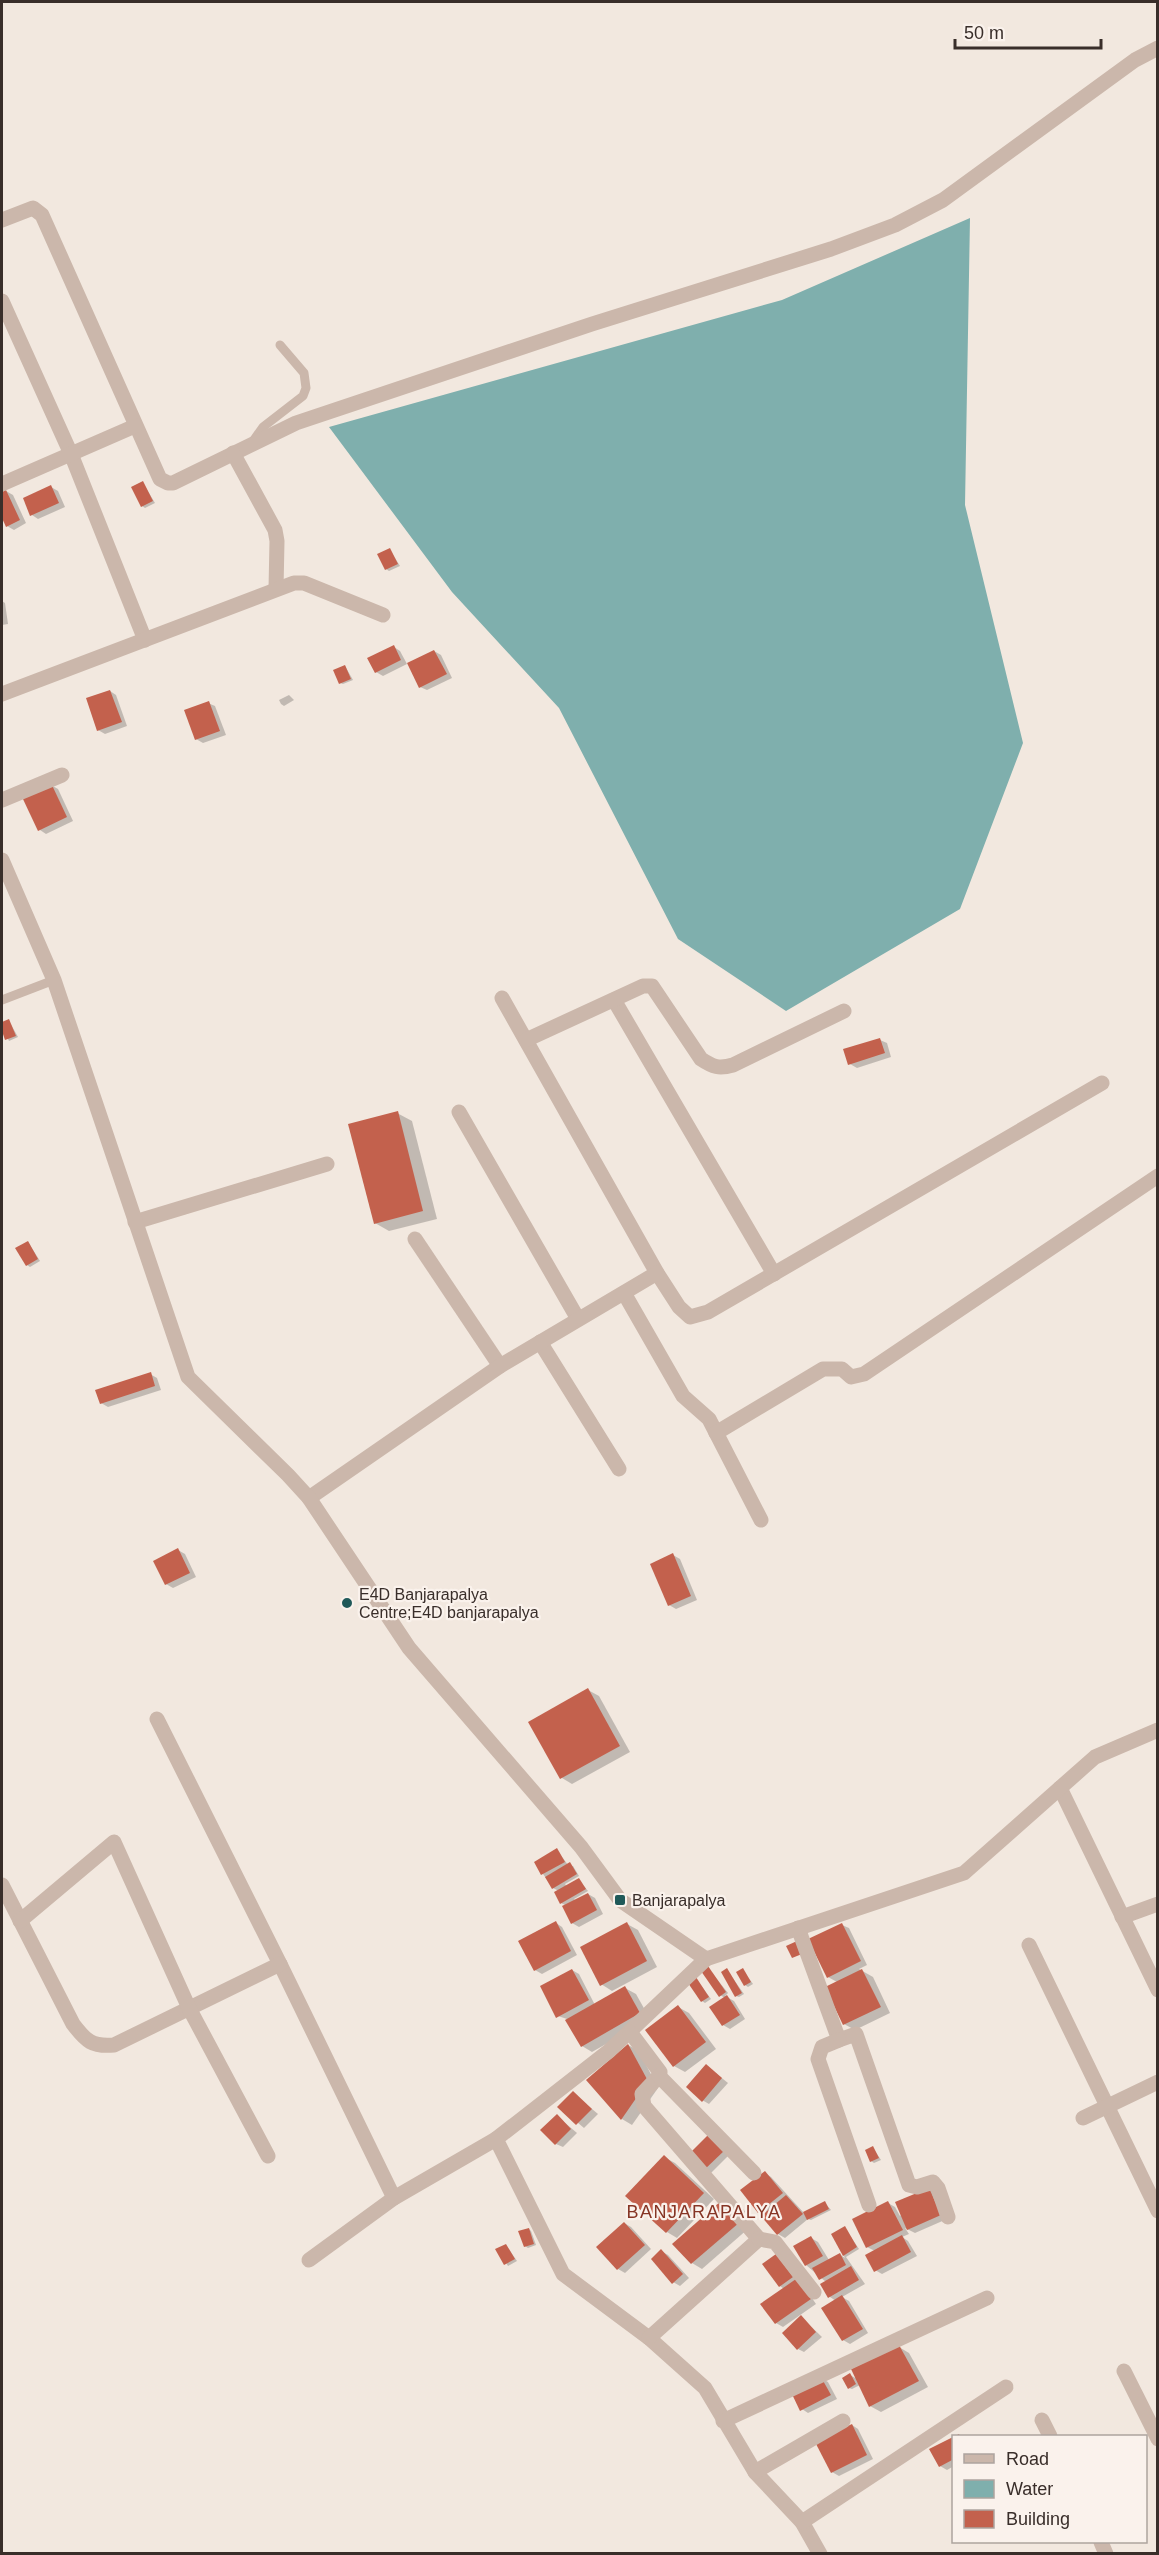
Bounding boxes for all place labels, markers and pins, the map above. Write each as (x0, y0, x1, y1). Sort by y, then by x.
place label: E4D Banjarapalya Centre;E4D banjarapalya (359, 1586, 539, 1621)
marker: E4D Banjarapalya Centre;E4D banjarapalya (340, 1596, 354, 1610)
place label: Banjarapalya (632, 1892, 726, 1909)
marker: Banjarapalya (613, 1893, 627, 1907)

